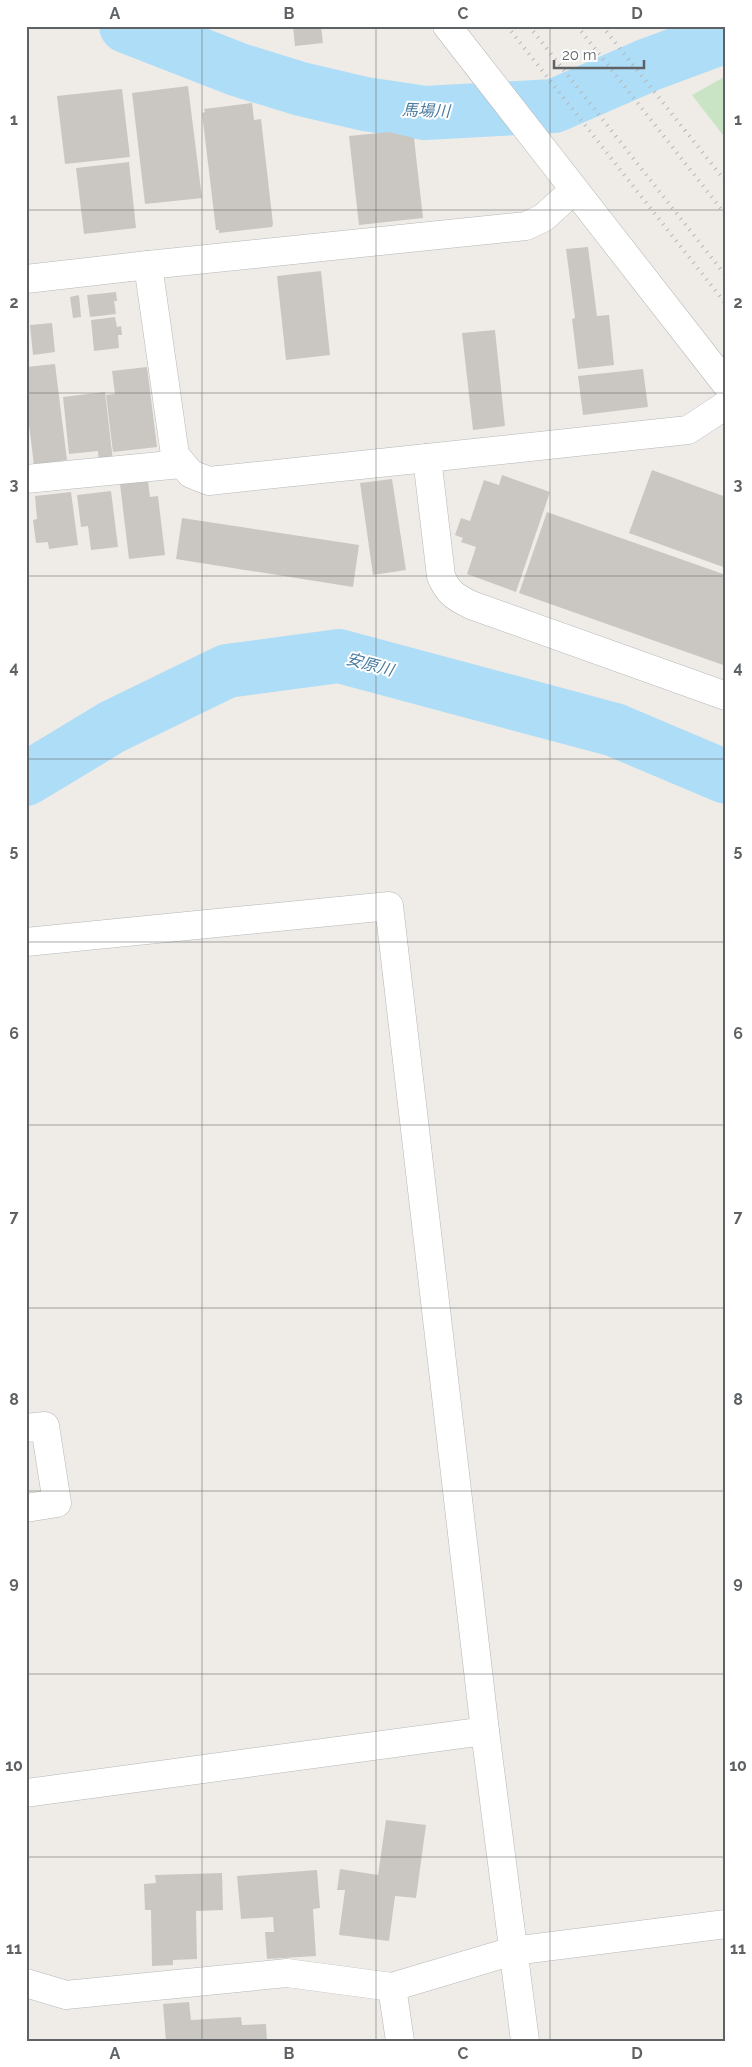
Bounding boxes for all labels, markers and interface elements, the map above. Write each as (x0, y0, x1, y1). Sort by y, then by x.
text: A (110, 4, 121, 23)
text: B (284, 4, 295, 23)
text: C (458, 4, 469, 23)
text: D (631, 4, 643, 23)
scale bar (554, 38, 644, 70)
text: 20 m (562, 46, 597, 64)
water label: 馬場川 (402, 100, 452, 121)
text: 1 (10, 110, 18, 129)
text: 1 (734, 110, 742, 129)
text: 2 (9, 293, 19, 312)
text: 2 (733, 293, 743, 312)
text: 3 (10, 475, 19, 494)
text: 3 (734, 475, 743, 494)
water label: 安原川 (344, 649, 397, 680)
text: 4 (9, 658, 19, 677)
text: 4 (733, 658, 743, 677)
text: 5 (10, 841, 19, 860)
text: 5 (734, 841, 743, 860)
text: 6 (9, 1024, 19, 1043)
text: 6 (733, 1024, 743, 1043)
text: 7 (10, 1207, 19, 1226)
text: 7 (734, 1207, 743, 1226)
text: 8 (9, 1390, 19, 1409)
text: 8 (733, 1390, 743, 1409)
text: 9 (9, 1573, 19, 1592)
text: 9 (733, 1573, 743, 1592)
text: 10 (5, 1756, 23, 1775)
text: 10 (729, 1756, 747, 1775)
text: 11 (6, 1939, 22, 1958)
text: 11 (730, 1939, 746, 1958)
text: A (110, 2044, 121, 2063)
text: B (284, 2044, 295, 2063)
text: C (458, 2044, 469, 2063)
text: D (631, 2044, 643, 2063)

